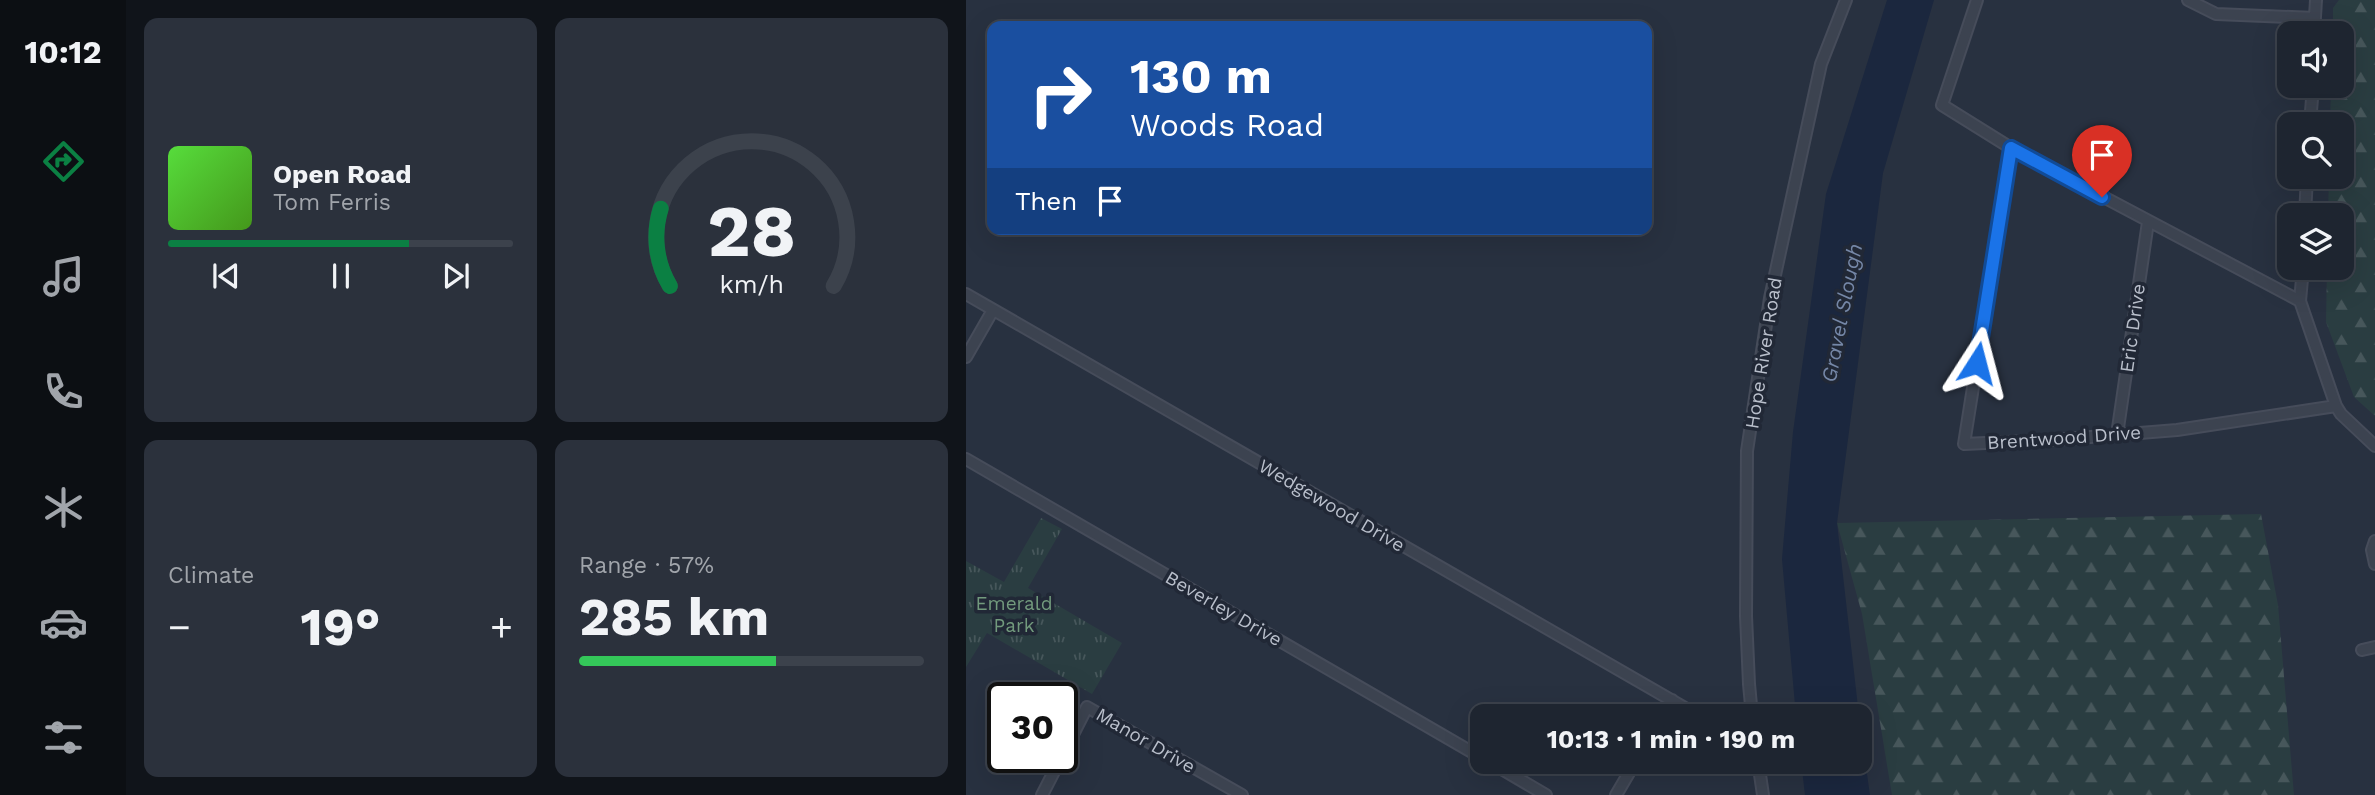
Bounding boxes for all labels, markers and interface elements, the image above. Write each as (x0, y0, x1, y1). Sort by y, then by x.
map controls (2277, 21, 2354, 280)
button: sound (2277, 21, 2354, 98)
text: 10:12 (25, 33, 101, 71)
text: 130 m (1130, 47, 1272, 105)
icon: right (1015, 49, 1106, 140)
text: Woods Road (1130, 106, 1324, 144)
button: search (2277, 112, 2354, 189)
pin (2072, 125, 2132, 197)
icon: arrive (2083, 136, 2121, 174)
icon: directions (39, 137, 88, 186)
text: Open Road (273, 159, 411, 189)
icon: arrive (1091, 182, 1129, 220)
text: Then (1015, 186, 1077, 216)
text: Tom Ferris (273, 189, 391, 216)
text: 28 (707, 189, 796, 275)
button: layers (2277, 203, 2354, 280)
water label: Gravel Slough (1816, 241, 1867, 385)
icon: music (39, 252, 88, 301)
icon: previous (207, 257, 245, 295)
icon: pause (322, 257, 360, 295)
icon: next (437, 257, 475, 295)
text: km/h (719, 270, 784, 299)
street label: Hope River Road (1740, 276, 1787, 431)
street label: Eric Drive (2115, 282, 2150, 374)
position arrow (1940, 326, 2014, 400)
icon: phone (39, 367, 88, 416)
street label: Brentwood Drive (1986, 421, 2142, 454)
street label: Wedgewood Drive (1254, 454, 1409, 557)
icon: climate (39, 483, 88, 532)
text: Range · 57% (579, 552, 714, 579)
text: Climate (168, 562, 254, 589)
street label: Beverley Drive (1161, 566, 1286, 651)
text: 285 km (579, 587, 769, 648)
park label: Emerald Park (975, 592, 1053, 637)
text: 19° (300, 597, 381, 658)
icon: car (39, 598, 88, 647)
text: − (168, 605, 191, 649)
text: + (490, 605, 513, 649)
speed limit sign: 30 (987, 682, 1078, 773)
street label: Manor Drive (1092, 703, 1200, 778)
icon: filters (39, 713, 88, 762)
text: 10:13 · 1 min · 190 m (1547, 724, 1795, 754)

